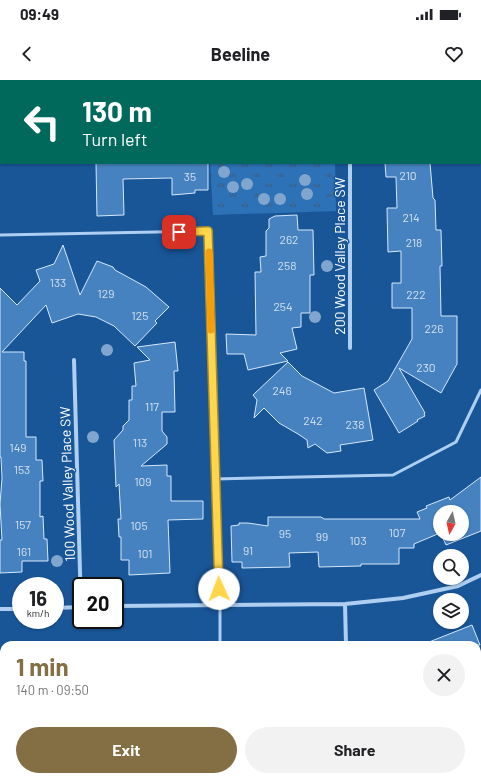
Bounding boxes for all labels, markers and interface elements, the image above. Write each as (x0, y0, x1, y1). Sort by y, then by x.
text: 09:49 (20, 5, 59, 23)
icon: back (16, 43, 38, 65)
text: Beeline (211, 43, 270, 65)
icon: heart (443, 43, 465, 65)
text: 130 m (82, 94, 152, 128)
icon: left (16, 96, 68, 148)
text: Turn left (82, 128, 148, 150)
house number: 210 (399, 168, 417, 182)
house number: 35 (184, 169, 196, 183)
street label: 200 Wood Valley Place SW (331, 177, 348, 335)
house number: 214 (402, 210, 420, 224)
pin (162, 215, 196, 249)
icon: arrive (168, 221, 190, 243)
house number: 262 (279, 232, 299, 246)
house number: 218 (406, 235, 422, 249)
house number: 258 (278, 258, 296, 272)
house number: 133 (50, 275, 66, 289)
house number: 129 (98, 286, 114, 300)
house number: 222 (406, 287, 426, 301)
house number: 254 (273, 299, 293, 313)
house number: 125 (132, 308, 148, 322)
house number: 226 (424, 321, 444, 335)
house number: 230 (416, 360, 436, 374)
house number: 246 (272, 383, 292, 397)
house number: 117 (145, 399, 159, 413)
street label: 100 Wood Valley Place SW (56, 406, 78, 562)
house number: 242 (303, 413, 323, 427)
house number: 238 (346, 417, 364, 431)
house number: 113 (133, 435, 147, 449)
house number: 149 (9, 440, 27, 454)
house number: 153 (14, 462, 30, 476)
house number: 109 (134, 474, 152, 488)
north arrow (433, 505, 469, 541)
map controls (433, 505, 469, 629)
house number: 157 (15, 517, 31, 531)
house number: 105 (130, 518, 148, 532)
house number: 107 (389, 525, 406, 539)
house number: 95 (279, 526, 291, 540)
house number: 99 (316, 529, 328, 543)
house number: 103 (349, 533, 367, 547)
house number: 91 (243, 543, 253, 557)
house number: 161 (17, 544, 31, 558)
house number: 101 (138, 546, 152, 560)
button: search (433, 549, 469, 585)
position arrow (198, 568, 240, 610)
speed limit sign: 20 (72, 577, 124, 629)
text: 16 (29, 586, 47, 610)
button: layers (433, 593, 469, 629)
text: km/h (27, 607, 49, 619)
text: 1 min (16, 652, 69, 681)
button: close (423, 654, 465, 696)
text: 140 m · 09:50 (16, 682, 89, 698)
button: Exit (16, 727, 237, 773)
button: Share (245, 727, 465, 773)

